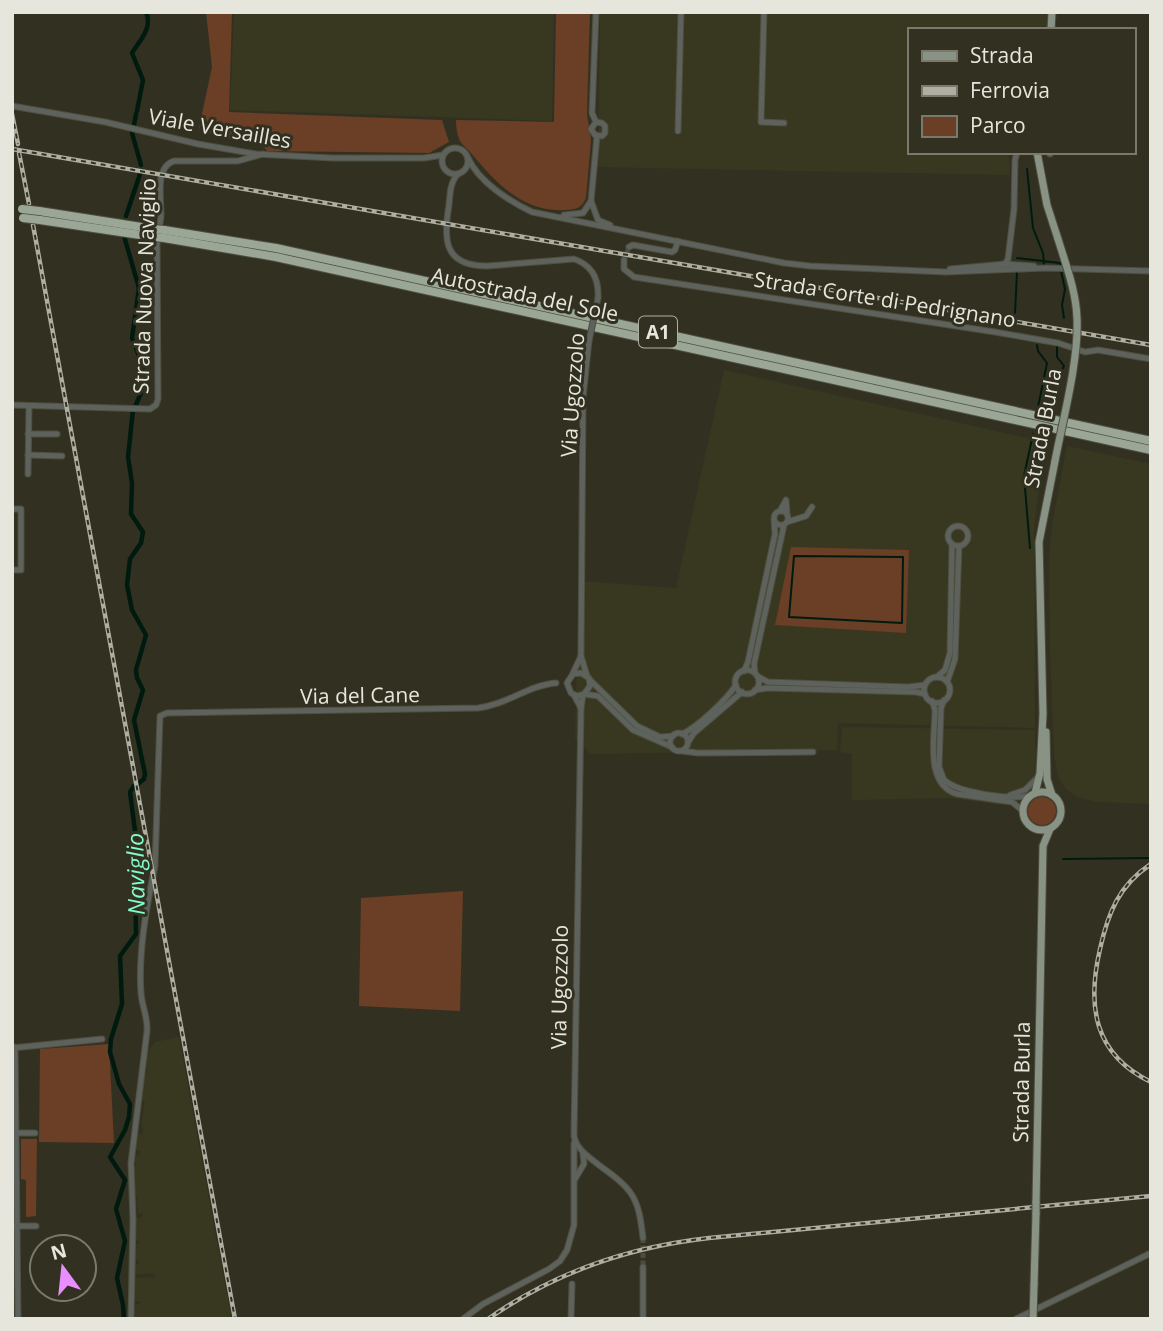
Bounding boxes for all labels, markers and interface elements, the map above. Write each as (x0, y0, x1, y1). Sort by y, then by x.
legend (908, 28, 1135, 154)
text: Strada (970, 41, 1034, 69)
text: Ferrovia (970, 76, 1050, 104)
street label: Viale Versailles (147, 102, 293, 154)
text: Parco (970, 111, 1026, 139)
street label: Strada Nuova Naviglio (126, 178, 162, 394)
street label: Autostrada del Sole (429, 260, 621, 328)
street label: Strada Corte di Pedrignano (752, 264, 1018, 334)
road number: A1 (639, 316, 677, 348)
street label: Via Ugozzolo (554, 332, 590, 458)
street label: Strada Burla (1017, 366, 1067, 490)
street label: Via del Cane (300, 680, 420, 710)
water label: Naviglio (118, 833, 152, 915)
street label: Via Ugozzolo (544, 924, 574, 1050)
street label: Strada Burla (1006, 1021, 1036, 1143)
north arrow (28, 1233, 98, 1303)
text: N (48, 1237, 69, 1266)

